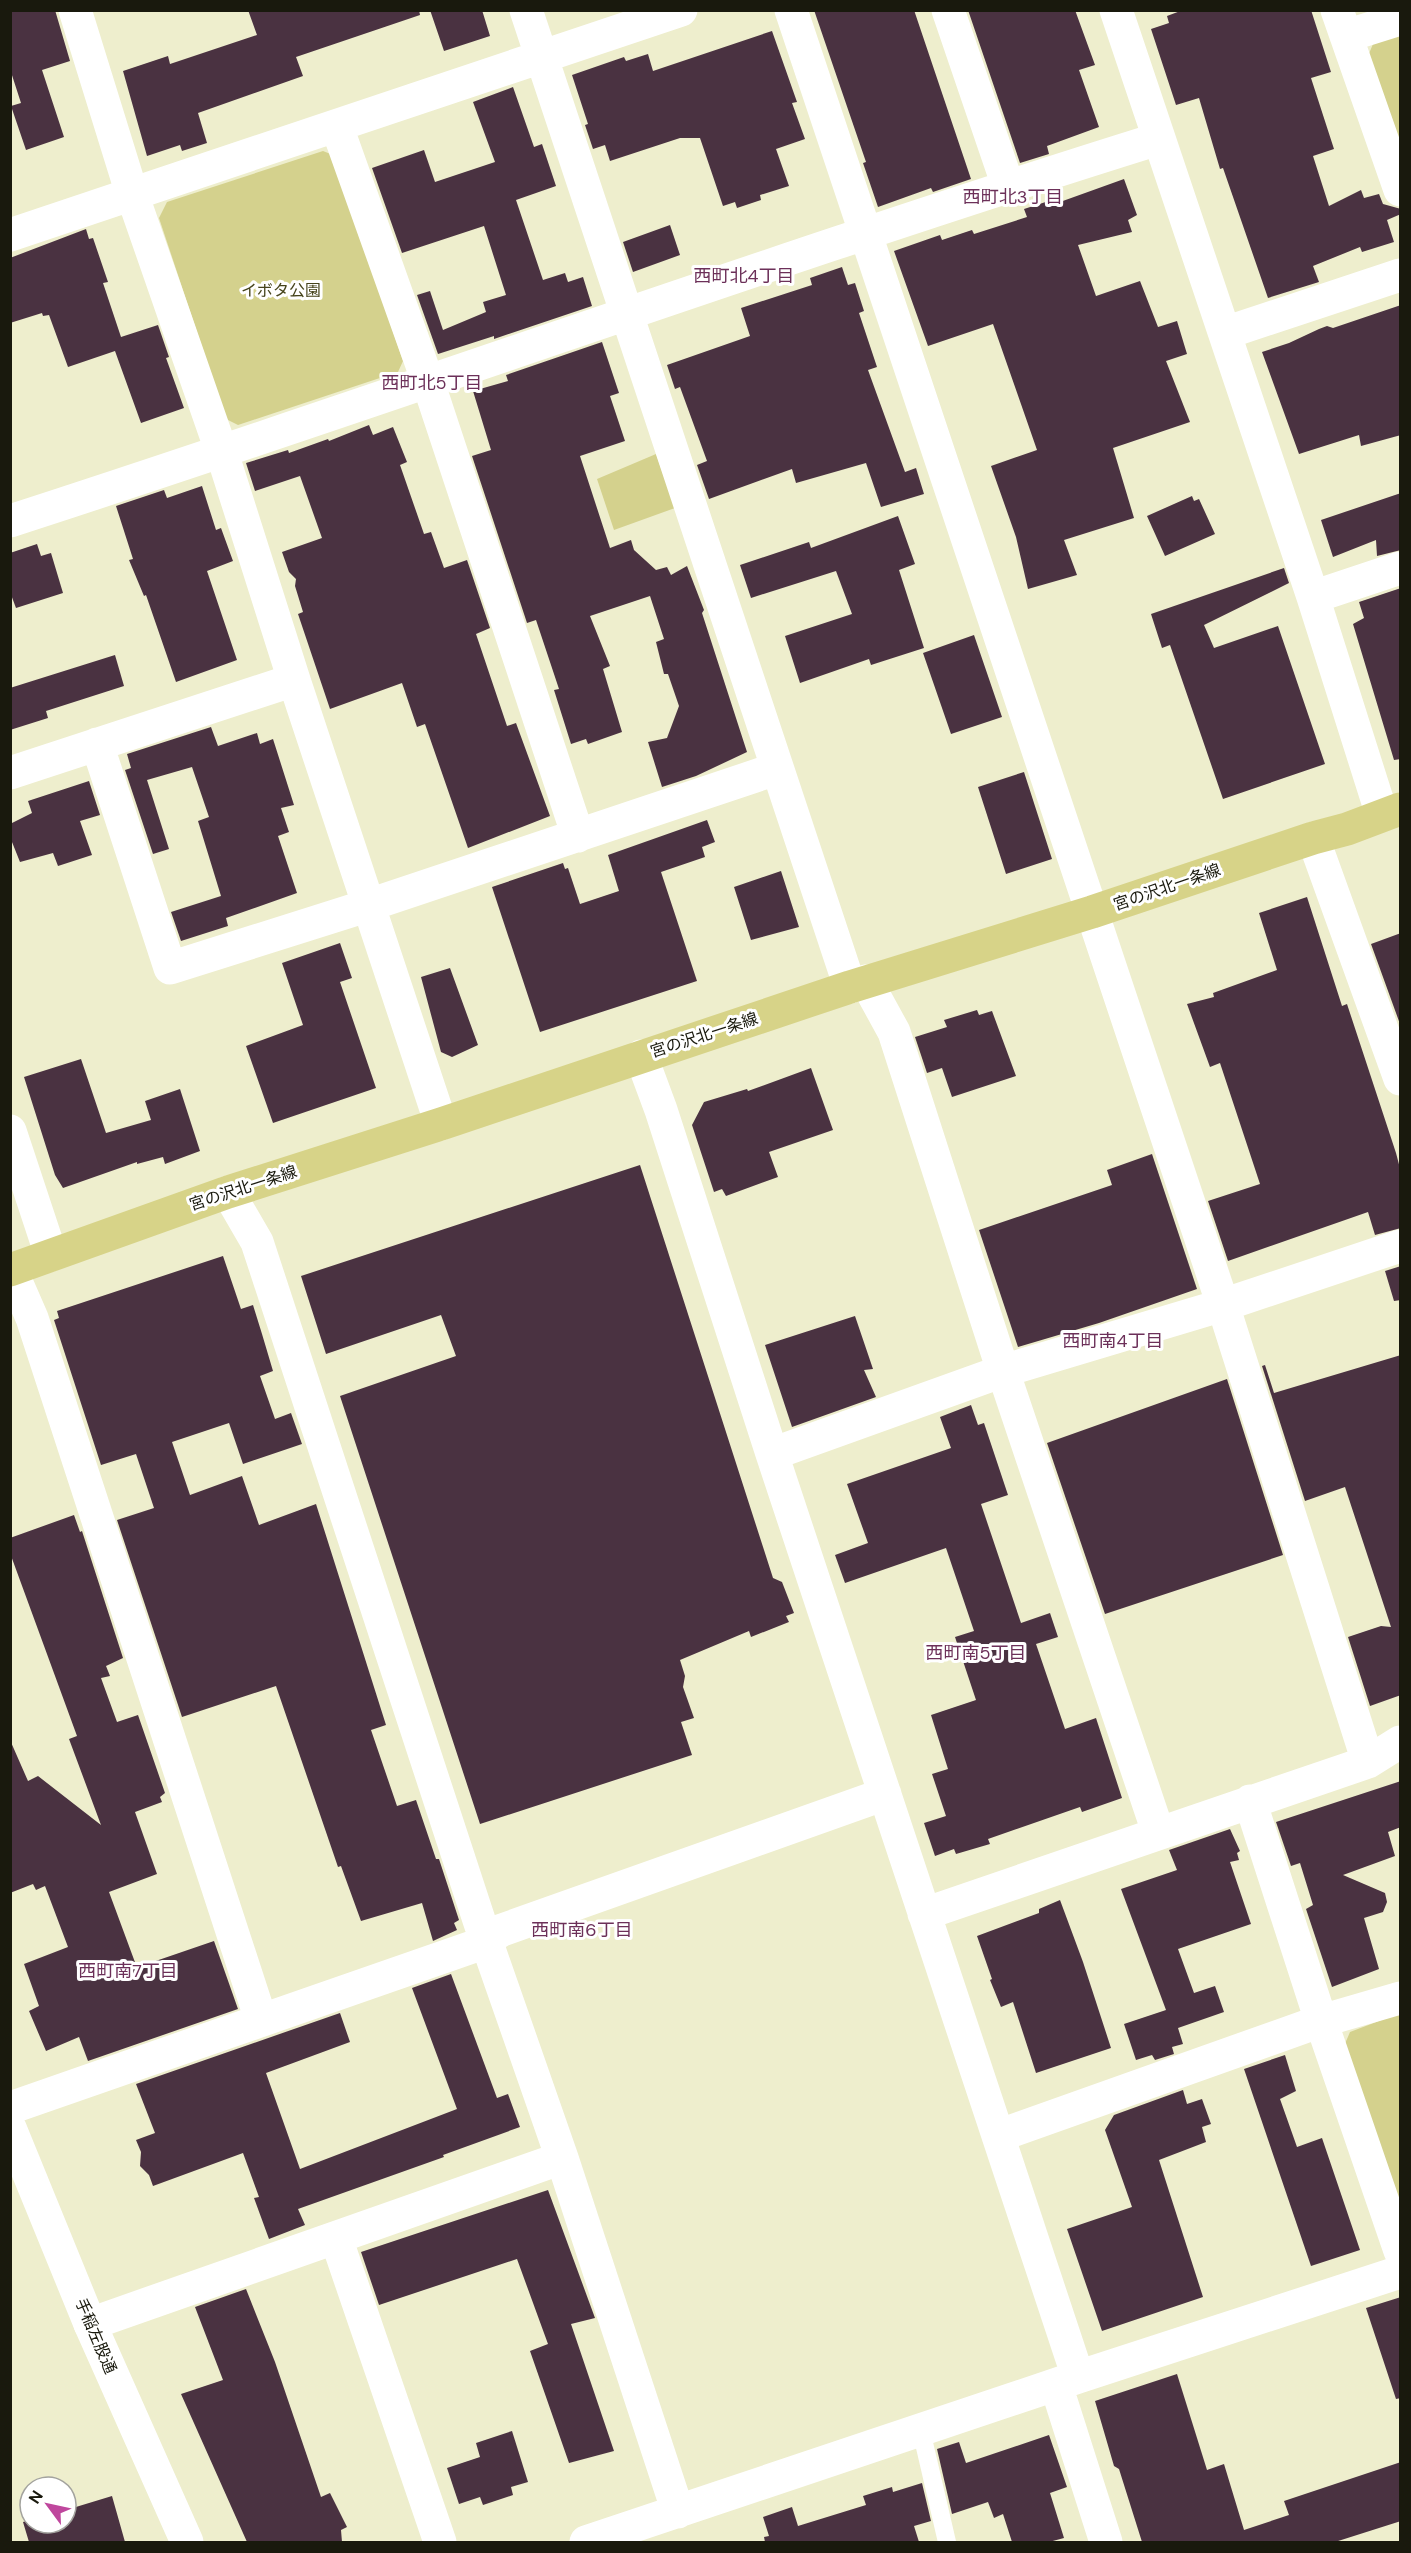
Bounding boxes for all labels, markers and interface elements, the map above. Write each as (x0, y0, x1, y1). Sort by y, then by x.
district label: 西町北3丁目 (963, 185, 1063, 209)
district label: 西町北4丁目 (694, 264, 794, 288)
park label: イボタ公園 (241, 280, 321, 301)
district label: 西町北5丁目 (382, 371, 482, 395)
street label: 宮の沢北一条線 (1111, 859, 1223, 915)
street label: 宮の沢北一条線 (647, 1008, 761, 1062)
street label: 宮の沢北一条線 (186, 1161, 300, 1215)
district label: 西町南4丁目 (1063, 1329, 1163, 1353)
district label: 西町南5丁目 (926, 1641, 1026, 1665)
district label: 西町南6丁目 (531, 1918, 633, 1942)
district label: 西町南7丁目 (78, 1959, 178, 1983)
street label: 手稲左股通 (71, 2295, 121, 2377)
north arrow (18, 2475, 78, 2535)
text: N (24, 2486, 48, 2508)

